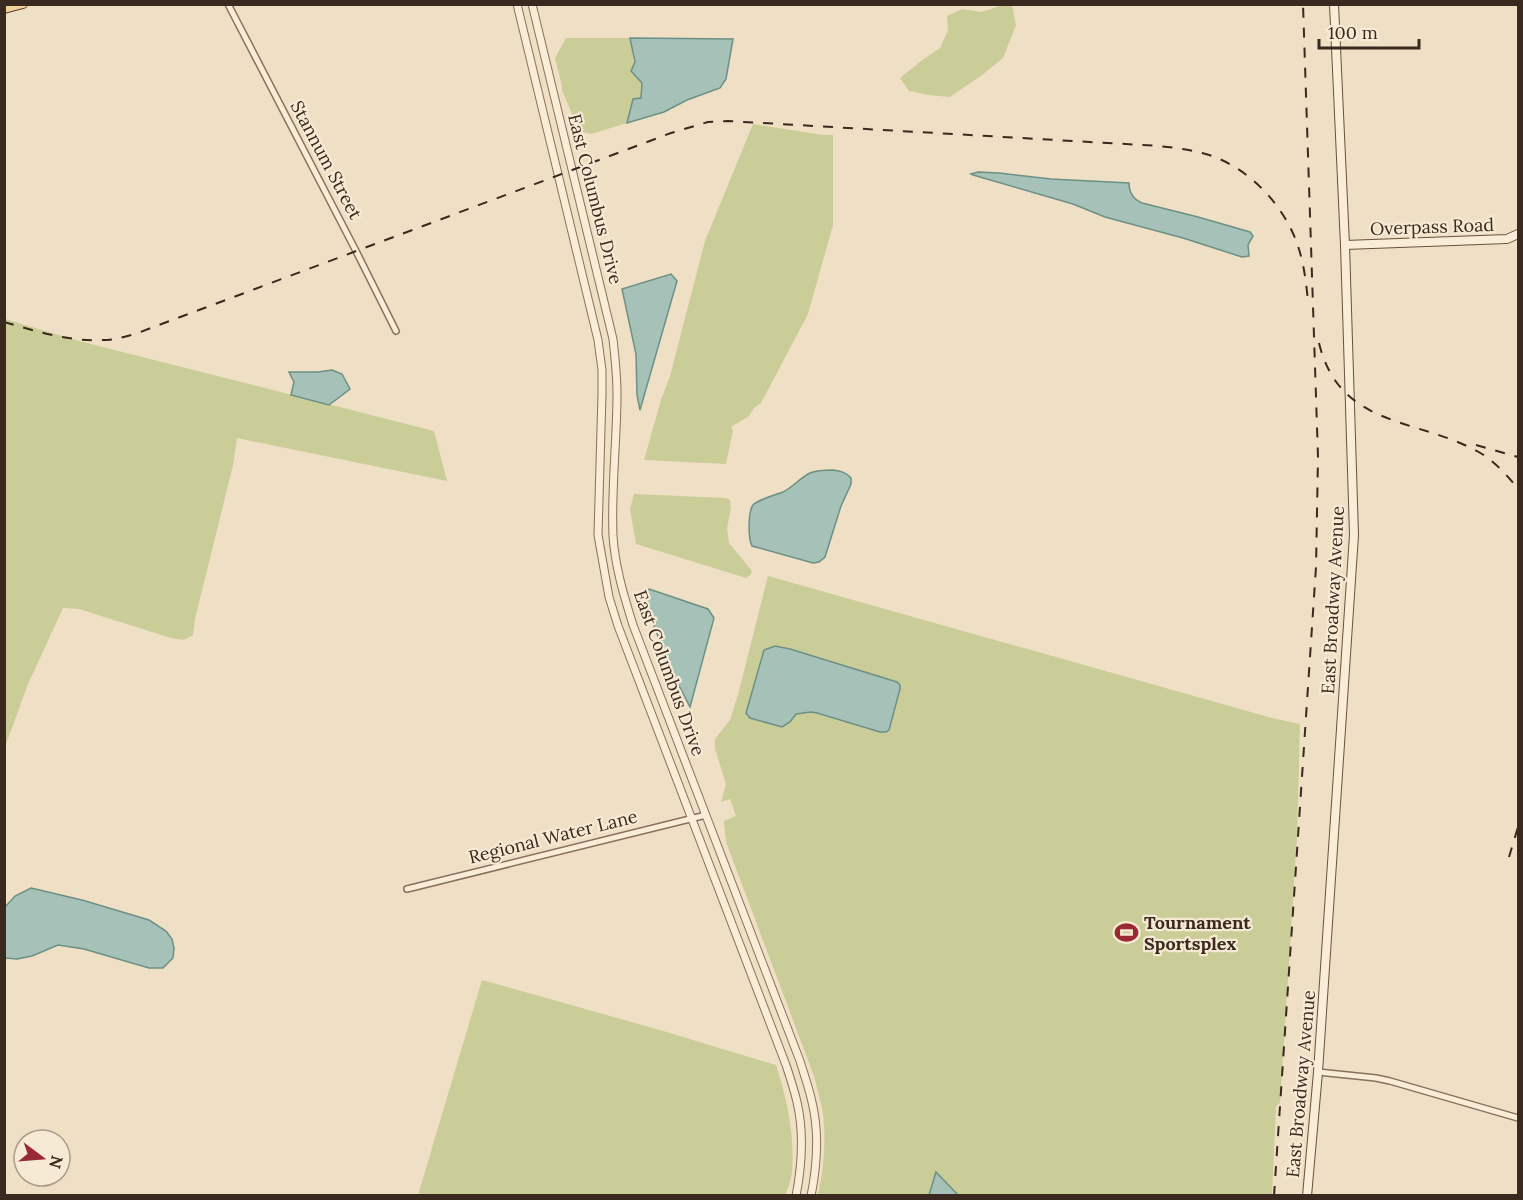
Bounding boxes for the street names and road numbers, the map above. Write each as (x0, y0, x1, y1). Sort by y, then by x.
street label: Stannum Street (286, 97, 367, 223)
street label: East Columbus Drive (563, 111, 628, 287)
street label: Overpass Road (1370, 213, 1495, 240)
street label: East Broadway Avenue (1316, 505, 1349, 695)
street label: East Columbus Drive (629, 587, 710, 759)
street label: Regional Water Lane (466, 804, 640, 869)
street label: East Broadway Avenue (1281, 989, 1320, 1179)

